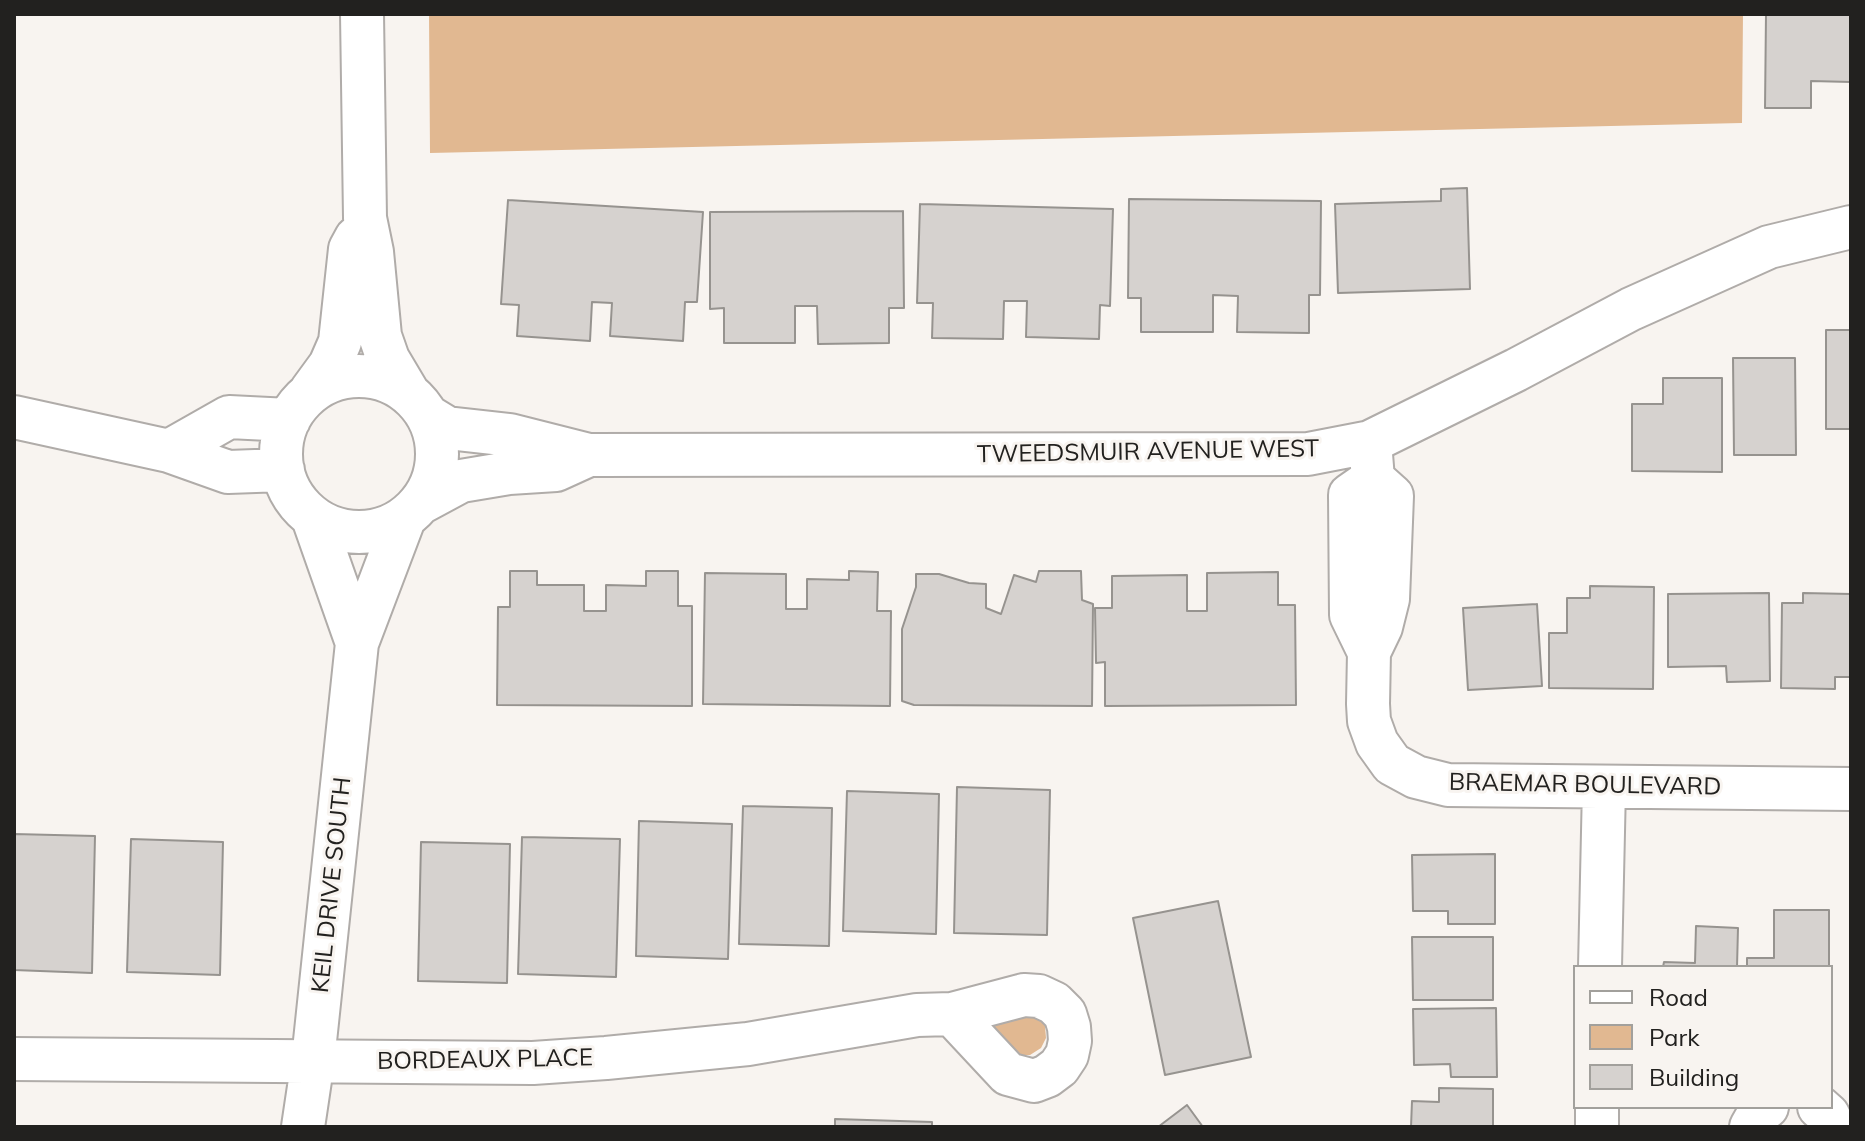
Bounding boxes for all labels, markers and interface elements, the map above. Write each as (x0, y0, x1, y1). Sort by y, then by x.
street label: TWEEDSMUIR AVENUE WEST (977, 435, 1319, 469)
street label: BRAEMAR BOULEVARD (1449, 768, 1721, 802)
street label: KEIL DRIVE SOUTH (306, 776, 358, 994)
legend (1573, 965, 1833, 1109)
text: Road (1649, 982, 1708, 1012)
text: Park (1649, 1022, 1700, 1052)
street label: BORDEAUX PLACE (377, 1044, 593, 1076)
text: Building (1649, 1062, 1739, 1092)

